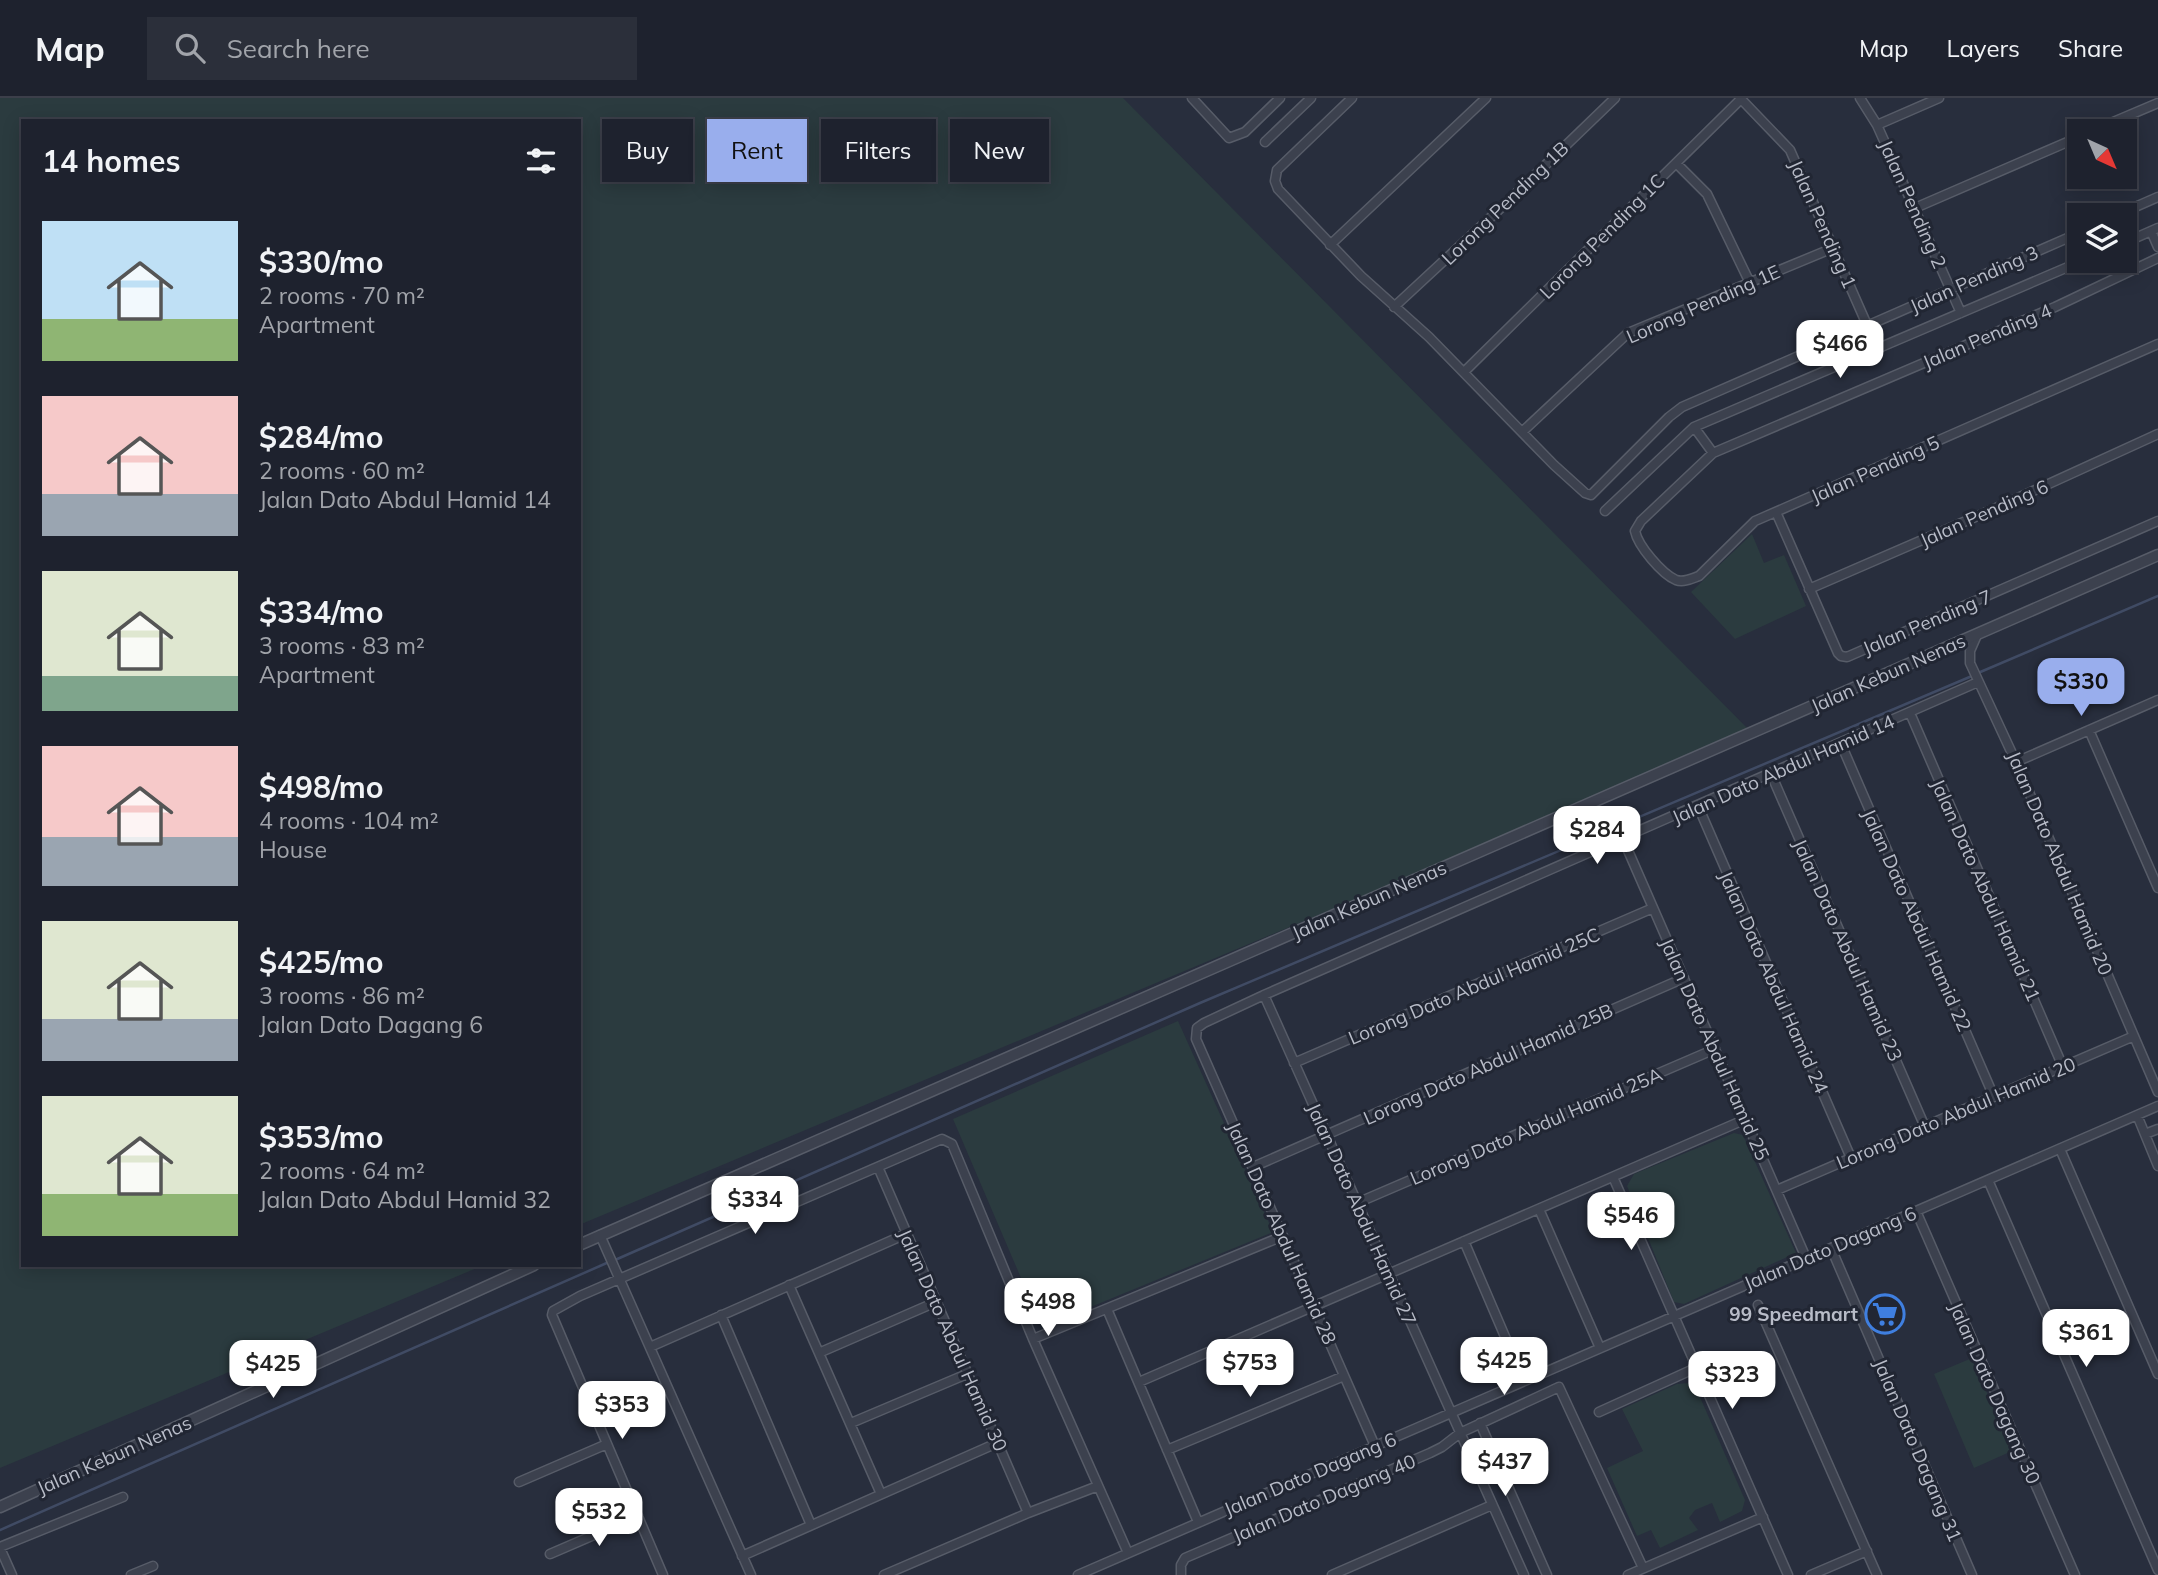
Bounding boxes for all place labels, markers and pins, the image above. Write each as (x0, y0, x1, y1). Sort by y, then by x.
pin: $466 (1799, 320, 1881, 380)
pin: $330 (2040, 658, 2122, 718)
pin: $284 (1556, 806, 1638, 866)
pin: $334 (714, 1176, 796, 1236)
pin: $546 (1590, 1192, 1672, 1252)
pin: $498 (1007, 1278, 1089, 1338)
supermarket icon: 99 Speedmart (1864, 1293, 1906, 1335)
place label: 99 Speedmart (1729, 1302, 1858, 1326)
pin: $361 (2045, 1310, 2127, 1369)
pin: $425 (1463, 1338, 1545, 1397)
pin: $425 (232, 1340, 314, 1400)
pin: $753 (1209, 1340, 1291, 1399)
pin: $323 (1691, 1352, 1773, 1411)
pin: $353 (581, 1382, 663, 1441)
pin: $437 (1464, 1438, 1546, 1498)
pin: $532 (558, 1488, 640, 1548)

